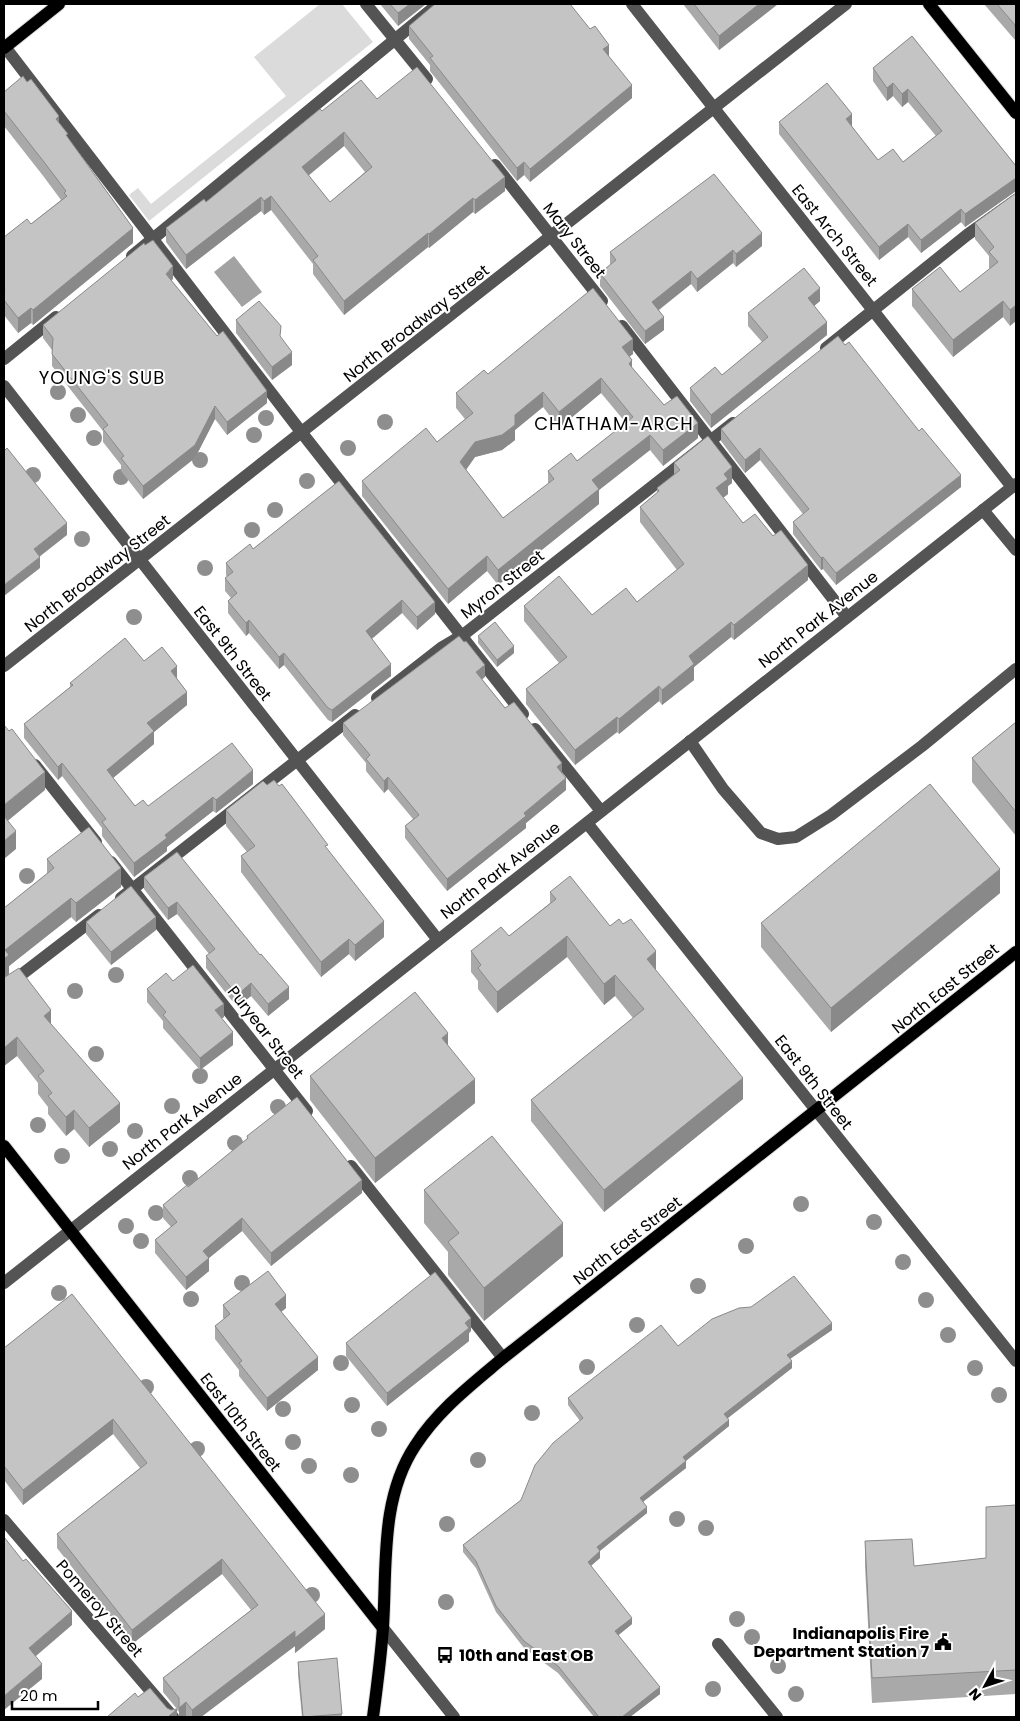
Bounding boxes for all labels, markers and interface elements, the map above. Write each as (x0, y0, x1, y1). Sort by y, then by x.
street label: East Arch Street (786, 179, 883, 291)
street label: Mary Street (538, 197, 612, 283)
street label: North Broadway Street (338, 259, 494, 388)
district label: YOUNG'S SUB (39, 365, 165, 390)
district label: CHATHAM-ARCH (534, 411, 694, 436)
street label: North Broadway Street (19, 509, 175, 638)
street label: Myron Street (456, 544, 549, 624)
street label: North Park Avenue (754, 565, 883, 674)
street label: East 9th Street (188, 601, 277, 706)
street label: North Park Avenue (436, 816, 565, 925)
street label: North East Street (887, 938, 1004, 1039)
street label: Puryear Street (222, 981, 309, 1084)
street label: East 9th Street (769, 1030, 858, 1135)
street label: North Park Avenue (118, 1067, 247, 1176)
street label: North East Street (568, 1191, 687, 1290)
street label: East 10th Street (195, 1368, 287, 1477)
street label: Pomeroy Street (51, 1555, 149, 1662)
place label: Indianapolis Fire Department Station 7 (754, 1622, 929, 1663)
public building icon: Indianapolis Fire Department Station 7 (933, 1632, 953, 1652)
place label: 10th and East OB (459, 1644, 593, 1667)
bus stop icon: 10th and East OB (435, 1645, 455, 1665)
north arrow (960, 1661, 1010, 1711)
scale bar (12, 1678, 99, 1710)
text: N (964, 1684, 986, 1705)
text: 20 m (20, 1685, 58, 1706)

